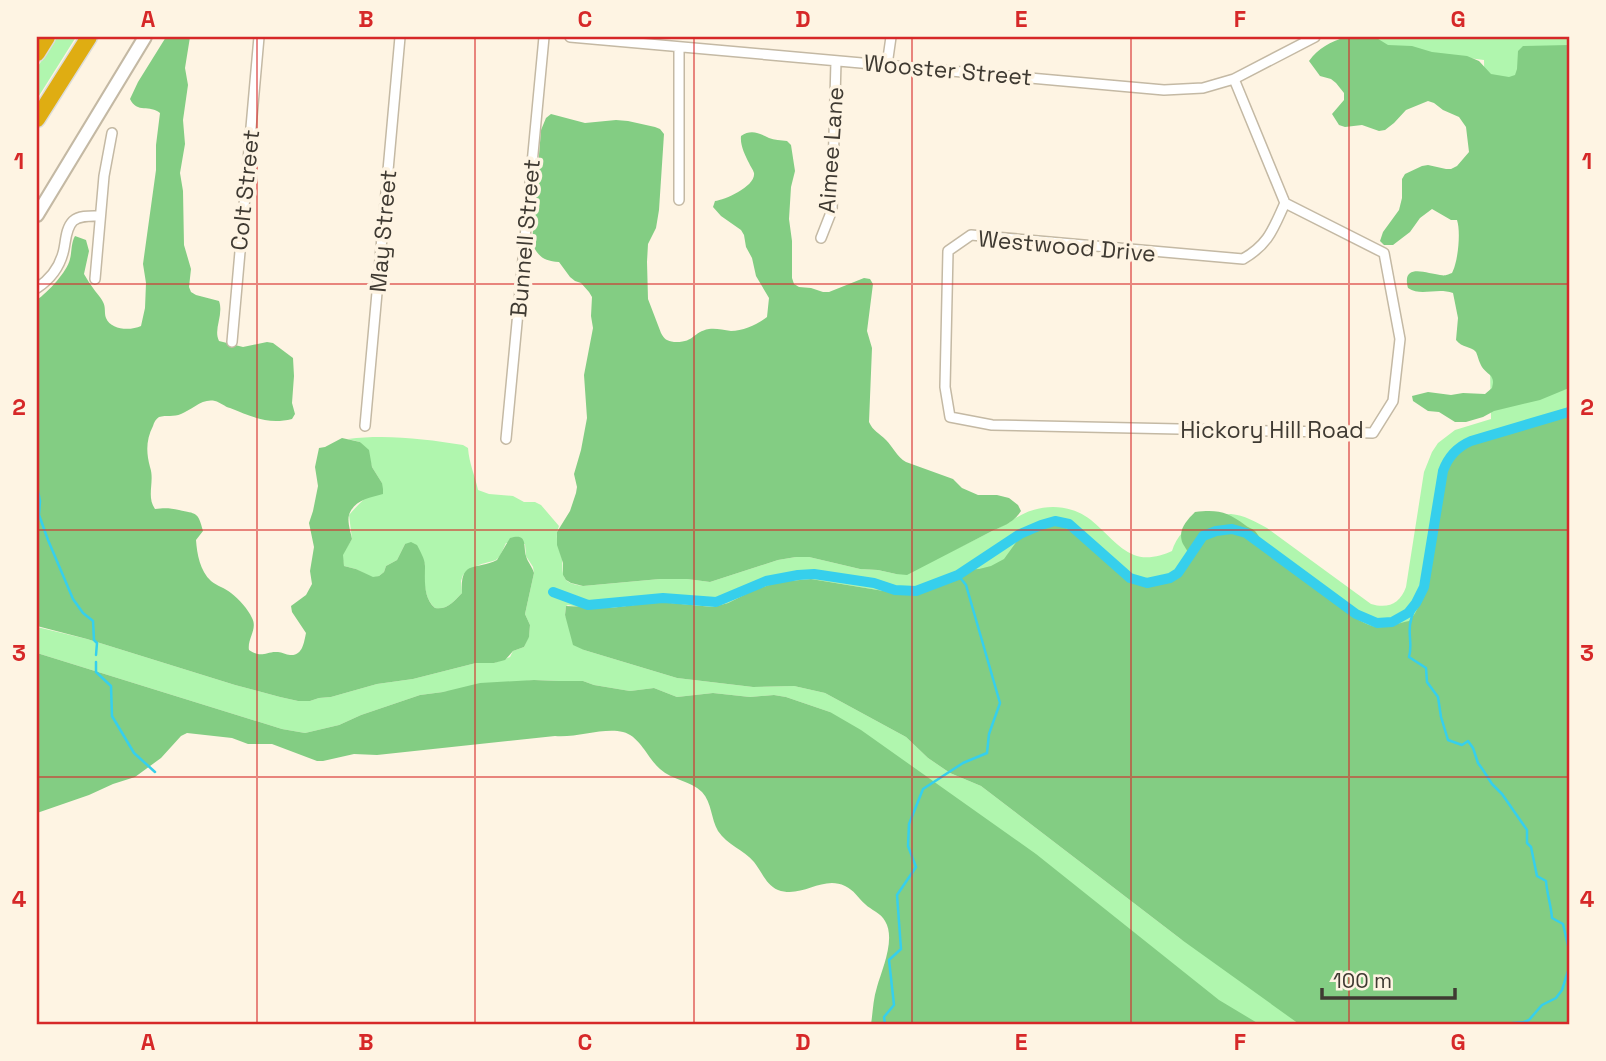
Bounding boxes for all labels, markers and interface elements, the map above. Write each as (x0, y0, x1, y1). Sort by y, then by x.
text: A (141, 4, 156, 34)
text: B (358, 4, 374, 34)
text: C (578, 4, 592, 34)
text: D (795, 4, 811, 34)
text: E (1015, 4, 1027, 34)
text: F (1234, 4, 1246, 34)
text: G (1450, 4, 1466, 34)
street label: Wooster Street (863, 48, 1033, 92)
street label: Aimee Lane (812, 86, 850, 214)
street label: Colt Street (224, 128, 266, 252)
text: 1 (14, 146, 24, 176)
text: 1 (1582, 146, 1592, 176)
street label: Bunnell Street (503, 158, 547, 318)
street label: May Street (363, 168, 403, 294)
street label: Westwood Drive (977, 223, 1157, 269)
text: 2 (12, 392, 26, 422)
text: 2 (1580, 392, 1594, 422)
street label: Hickory Hill Road (1180, 415, 1364, 445)
text: 3 (12, 638, 26, 668)
text: 3 (1580, 638, 1594, 668)
text: 4 (12, 884, 27, 914)
text: 4 (1580, 884, 1595, 914)
scale bar (1322, 956, 1456, 1000)
text: 100 m (1333, 967, 1392, 994)
text: A (141, 1027, 156, 1057)
text: B (358, 1027, 374, 1057)
text: C (578, 1027, 592, 1057)
text: D (795, 1027, 811, 1057)
text: E (1015, 1027, 1027, 1057)
text: F (1234, 1027, 1246, 1057)
text: G (1450, 1027, 1466, 1057)

